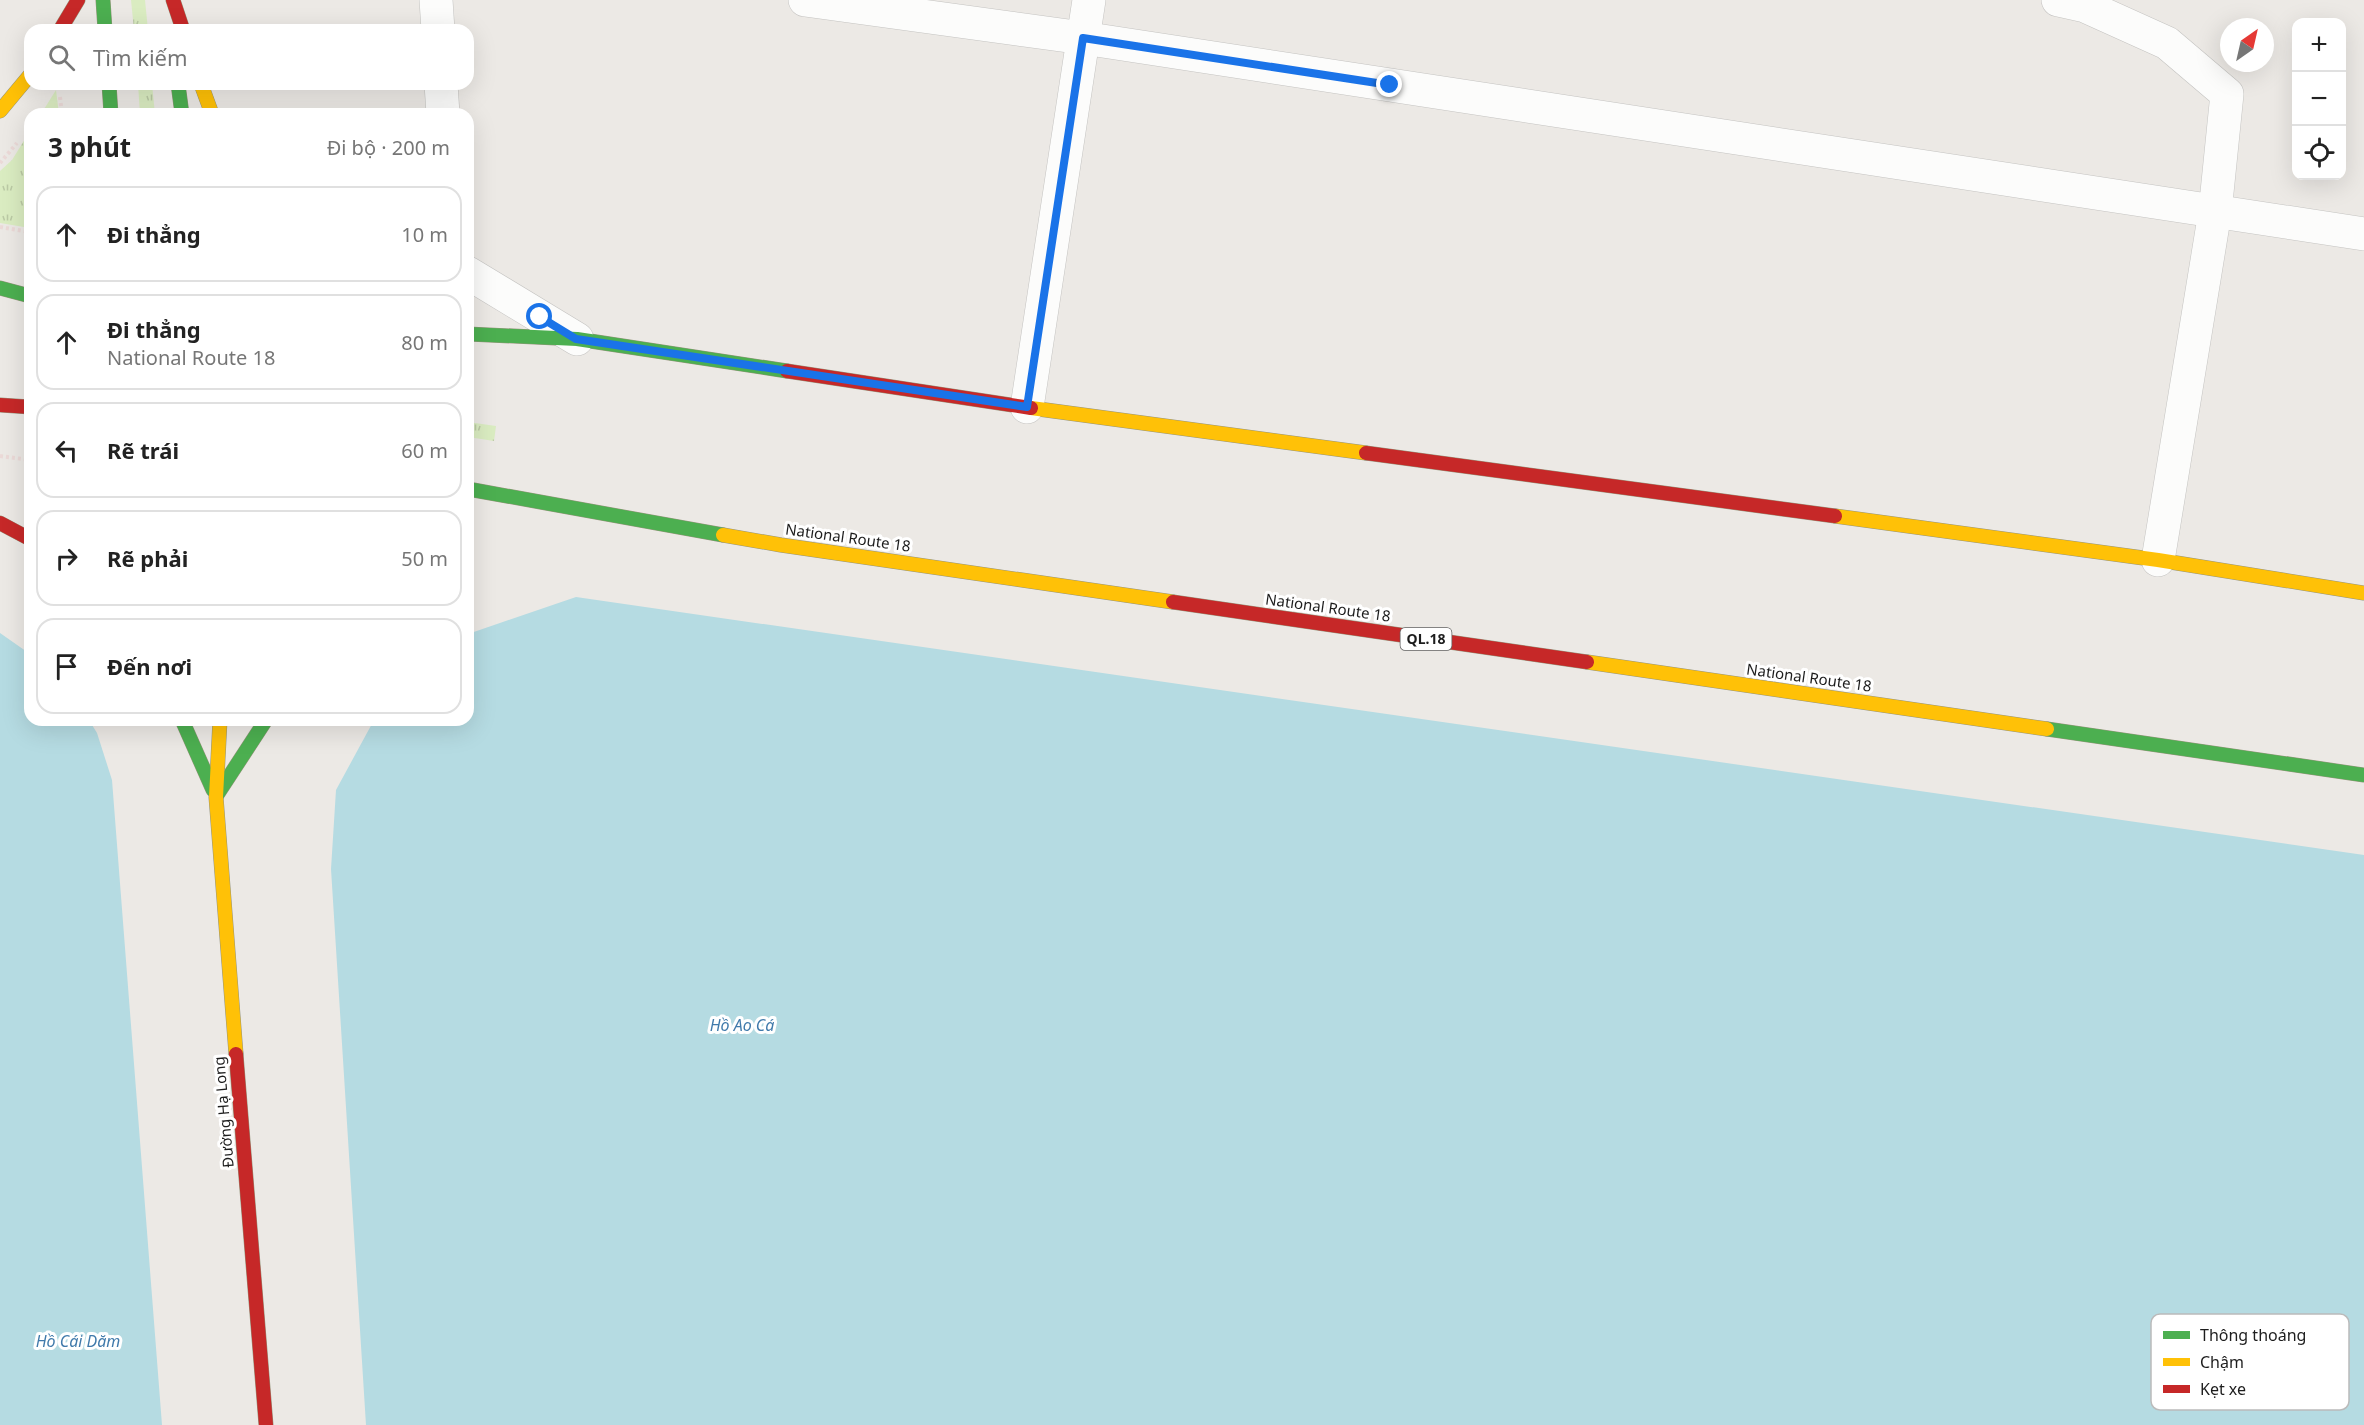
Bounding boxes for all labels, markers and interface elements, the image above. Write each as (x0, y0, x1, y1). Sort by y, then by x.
north arrow (2220, 18, 2274, 72)
map controls (2292, 18, 2346, 180)
button: + (2292, 18, 2346, 72)
search box (24, 24, 474, 90)
icon: search (45, 41, 78, 74)
text: Tìm kiếm (93, 42, 188, 72)
route end (1376, 71, 1402, 97)
button: − (2292, 72, 2346, 126)
button: locate (2292, 126, 2346, 180)
text: 3 phút (48, 129, 131, 165)
text: Đi bộ · 200 m (327, 134, 450, 161)
icon: ahead (50, 218, 83, 251)
text: Đi thẳng (107, 219, 201, 249)
text: 10 m (401, 221, 448, 248)
route start (526, 303, 552, 329)
text: Đi thẳng (107, 314, 201, 344)
icon: ahead (50, 326, 83, 359)
text: 80 m (401, 329, 448, 356)
text: National Route 18 (107, 344, 275, 371)
icon: left (50, 434, 83, 467)
text: Rẽ trái (107, 435, 179, 465)
text: 60 m (401, 437, 448, 464)
street label: National Route 18 (784, 518, 912, 556)
icon: right (50, 542, 83, 575)
text: Rẽ phải (107, 543, 188, 573)
text: 50 m (401, 545, 448, 572)
street label: National Route 18 (1264, 588, 1392, 626)
road number: QL.18 (1400, 628, 1452, 650)
icon: arrive (50, 650, 83, 683)
text: Đến nơi (107, 651, 192, 681)
street label: National Route 18 (1745, 658, 1873, 696)
water label: Hồ Ao Cá (710, 1014, 774, 1036)
street label: Đường Hạ Long (208, 1056, 238, 1169)
legend (2151, 1314, 2349, 1410)
text: Thông thoáng (2200, 1324, 2306, 1346)
water label: Hồ Cái Dăm (36, 1330, 120, 1352)
text: Chậm (2200, 1351, 2244, 1373)
text: Kẹt xe (2200, 1378, 2246, 1400)

